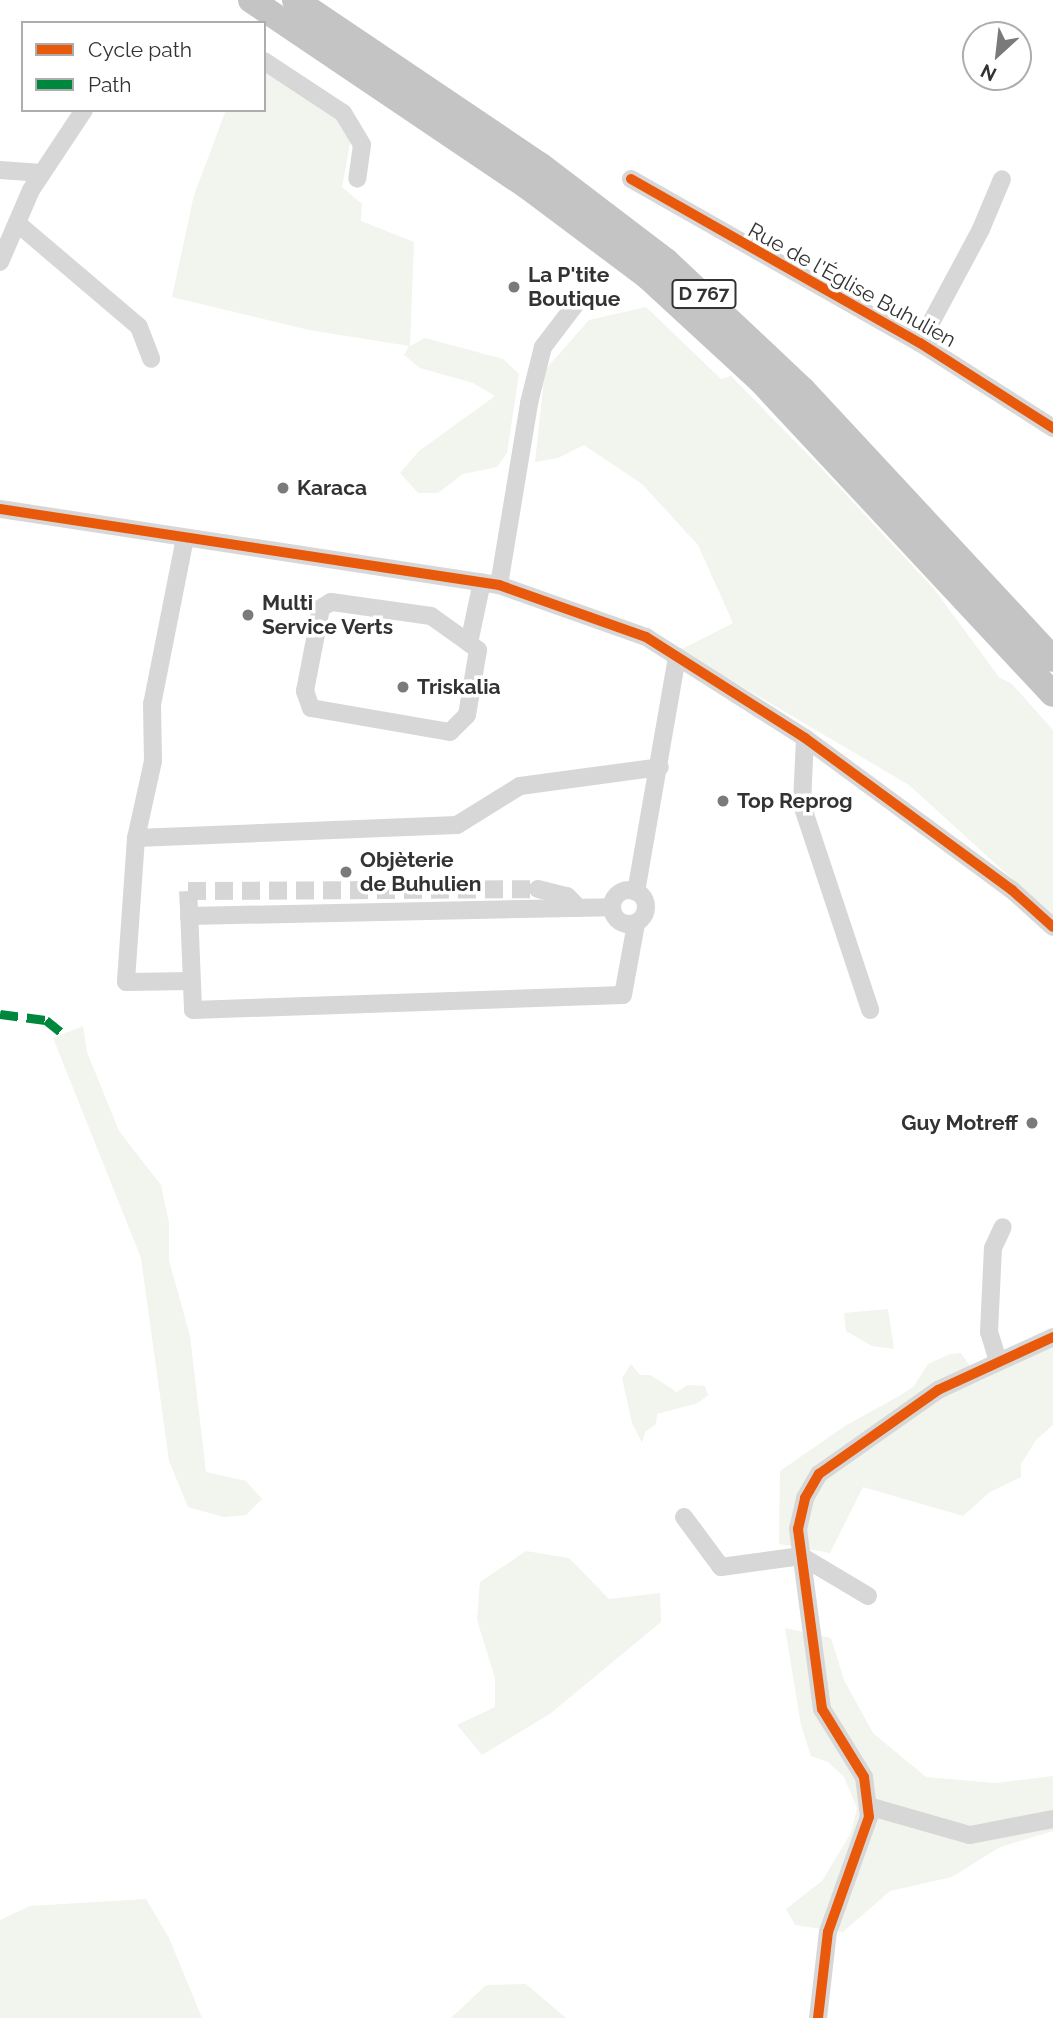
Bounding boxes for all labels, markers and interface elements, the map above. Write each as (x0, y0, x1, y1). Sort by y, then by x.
legend (21, 21, 266, 112)
north arrow (962, 21, 1032, 91)
text: Cycle path (88, 37, 192, 62)
text: N (977, 60, 1000, 86)
text: Path (88, 72, 132, 97)
street label: Rue de l'Église Buhulien (744, 217, 960, 353)
place label: La P'tite Boutique (528, 262, 620, 312)
road number: D 767 (671, 278, 737, 310)
marker: La P'tite Boutique (506, 279, 522, 295)
place label: Karaca (297, 475, 367, 501)
marker: Karaca (275, 480, 291, 496)
place label: Multi Service Verts (262, 590, 394, 640)
marker: Multi Service Verts (240, 607, 256, 623)
place label: Triskalia (417, 674, 501, 700)
marker: Triskalia (395, 679, 411, 695)
place label: Top Reprog (737, 788, 853, 814)
marker: Top Reprog (715, 793, 731, 809)
place label: Objèterie de Buhulien (360, 847, 481, 897)
marker: Objèterie de Buhulien (338, 864, 354, 880)
place label: Guy Motreff (901, 1110, 1018, 1136)
marker: Guy Motreff (1024, 1115, 1040, 1131)

